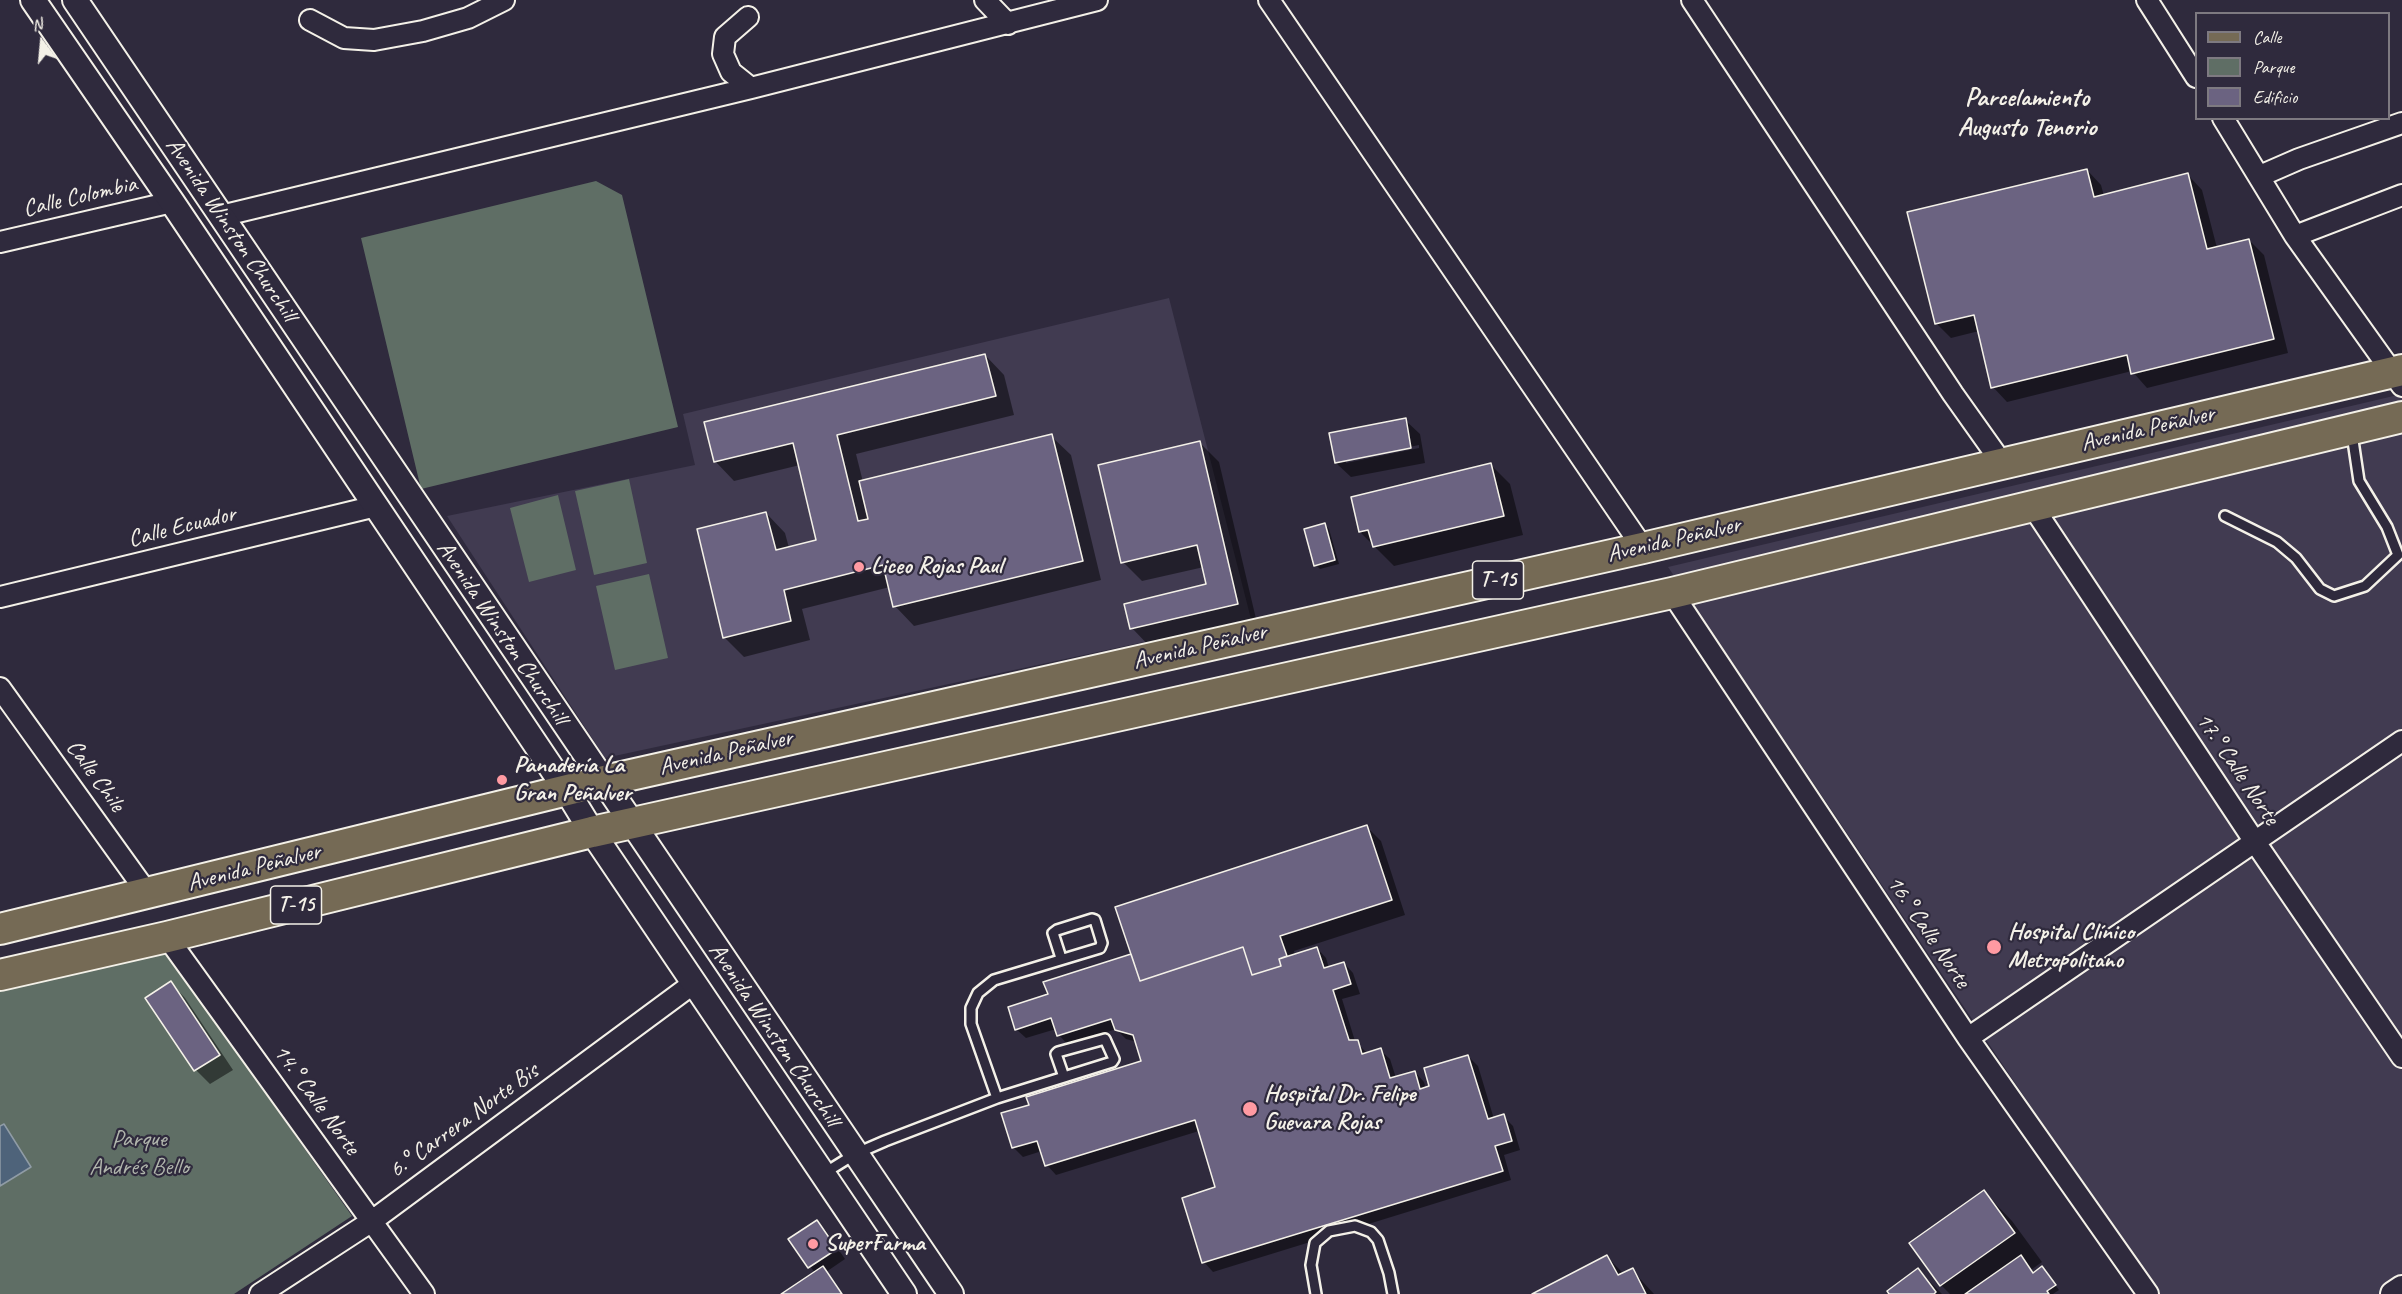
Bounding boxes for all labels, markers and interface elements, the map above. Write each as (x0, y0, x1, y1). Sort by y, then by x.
north arrow (12, 12, 72, 72)
legend (2195, 12, 2390, 120)
text: N (30, 14, 45, 36)
text: Calle (2253, 26, 2281, 48)
text: Parque (2253, 56, 2294, 78)
district label: Parcelamiento Augusto Tenorio (1958, 82, 2096, 144)
text: Edificio (2253, 86, 2297, 108)
street label: Avenida Winston Churchill (159, 133, 303, 327)
street label: Calle Colombia (20, 170, 140, 224)
street label: Avenida Peñalver (2078, 400, 2218, 458)
street label: Calle Ecuador (125, 500, 239, 554)
street label: Avenida Peñalver (1604, 511, 1744, 569)
street label: Avenida Winston Churchill (430, 536, 574, 730)
place label: Liceo Rojas Paul (871, 553, 1002, 581)
marker: Liceo Rojas Paul (852, 560, 866, 574)
road number: T-15 (1472, 561, 1524, 599)
street label: Avenida Peñalver (1130, 618, 1270, 676)
street label: 17.° Calle Norte (2189, 707, 2285, 831)
street label: Avenida Peñalver (656, 724, 796, 782)
street label: Calle Chile (59, 734, 131, 818)
place label: Panadería La Gran Peñalver (514, 752, 631, 808)
marker: Panadería La Gran Peñalver (495, 773, 509, 787)
street label: Avenida Peñalver (184, 838, 324, 898)
street label: 16.° Calle Norte (1880, 870, 1976, 994)
road number: T-15 (270, 886, 322, 924)
place label: Hospital Clínico Metropolitano (2008, 919, 2134, 975)
street label: Avenida Winston Churchill (702, 938, 846, 1132)
marker: Hospital Clínico Metropolitano (1985, 938, 2003, 956)
street label: 14.° Calle Norte (266, 1039, 366, 1161)
street label: 6.° Carrera Norte Bis (384, 1057, 544, 1185)
place label: Hospital Dr. Felipe Guevara Rojas (1264, 1081, 1415, 1137)
marker: Hospital Dr. Felipe Guevara Rojas (1241, 1100, 1259, 1118)
park label: Parque Andrés Bello (89, 1126, 189, 1182)
place label: SuperFarma (825, 1230, 925, 1258)
marker: SuperFarma (806, 1237, 820, 1251)

